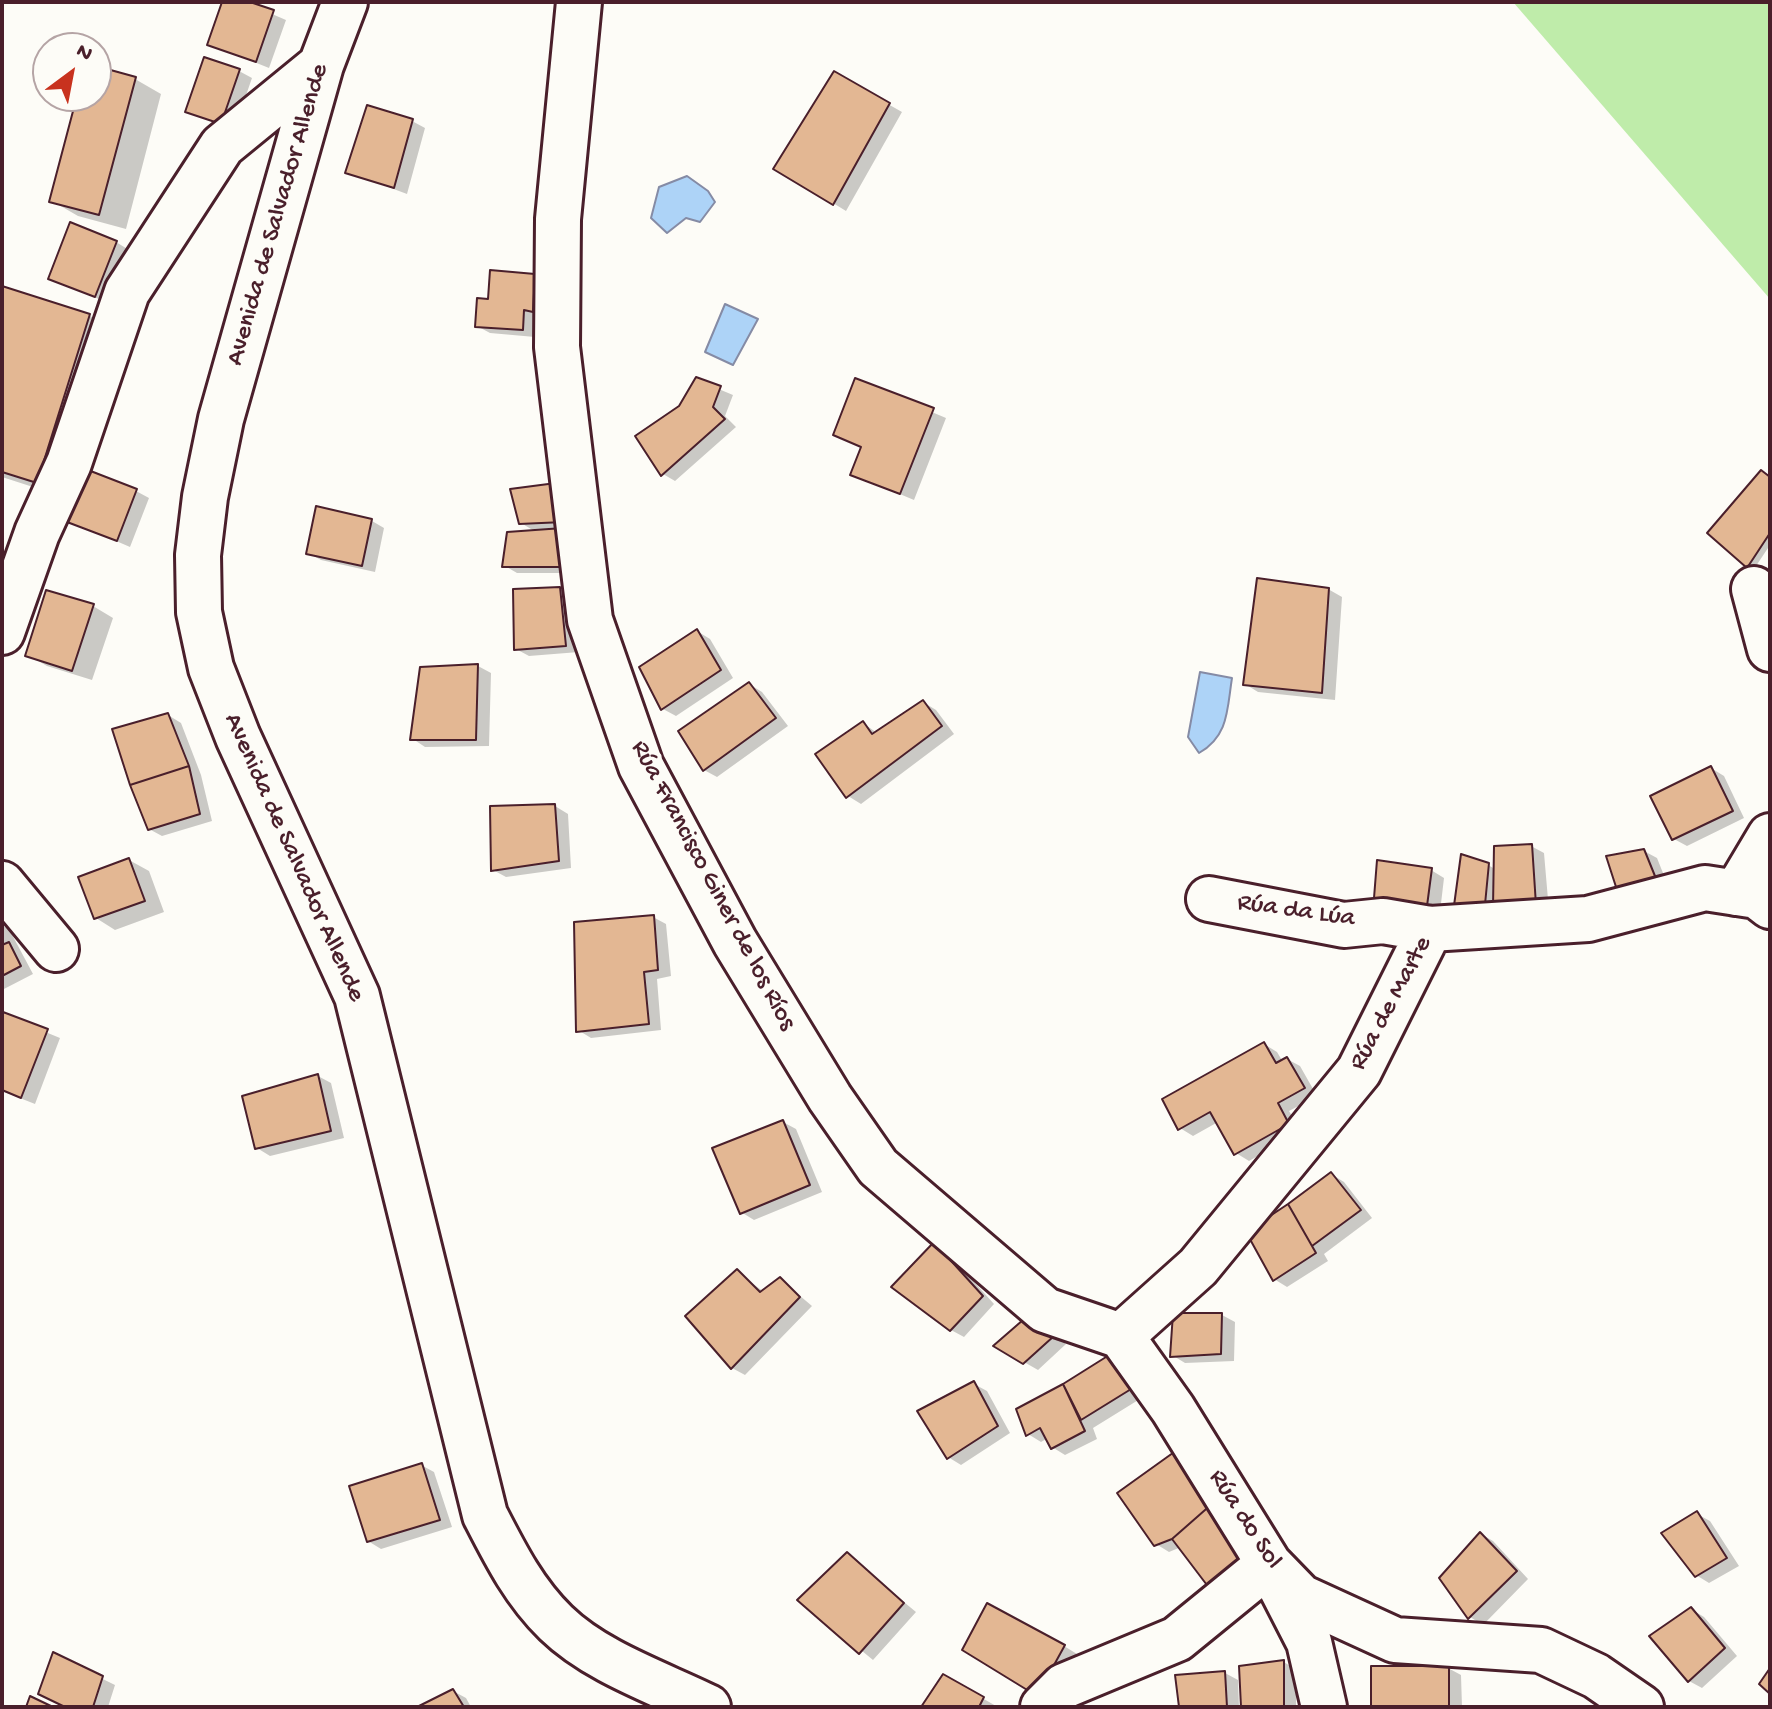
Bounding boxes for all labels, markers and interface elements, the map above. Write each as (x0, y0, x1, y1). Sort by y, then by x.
north arrow (32, 32, 112, 112)
text: N (71, 39, 97, 68)
street label: Avenida de Salvador Allende (221, 61, 337, 369)
street label: Avenida de Salvador Allende (215, 709, 371, 1007)
street label: Rúa Francisco Giner de los Ríos (622, 736, 802, 1036)
street label: Rúa da Lúa (1235, 888, 1357, 936)
street label: Rúa de Marte (1344, 932, 1440, 1076)
street label: Rúa do Sol (1200, 1464, 1288, 1576)

